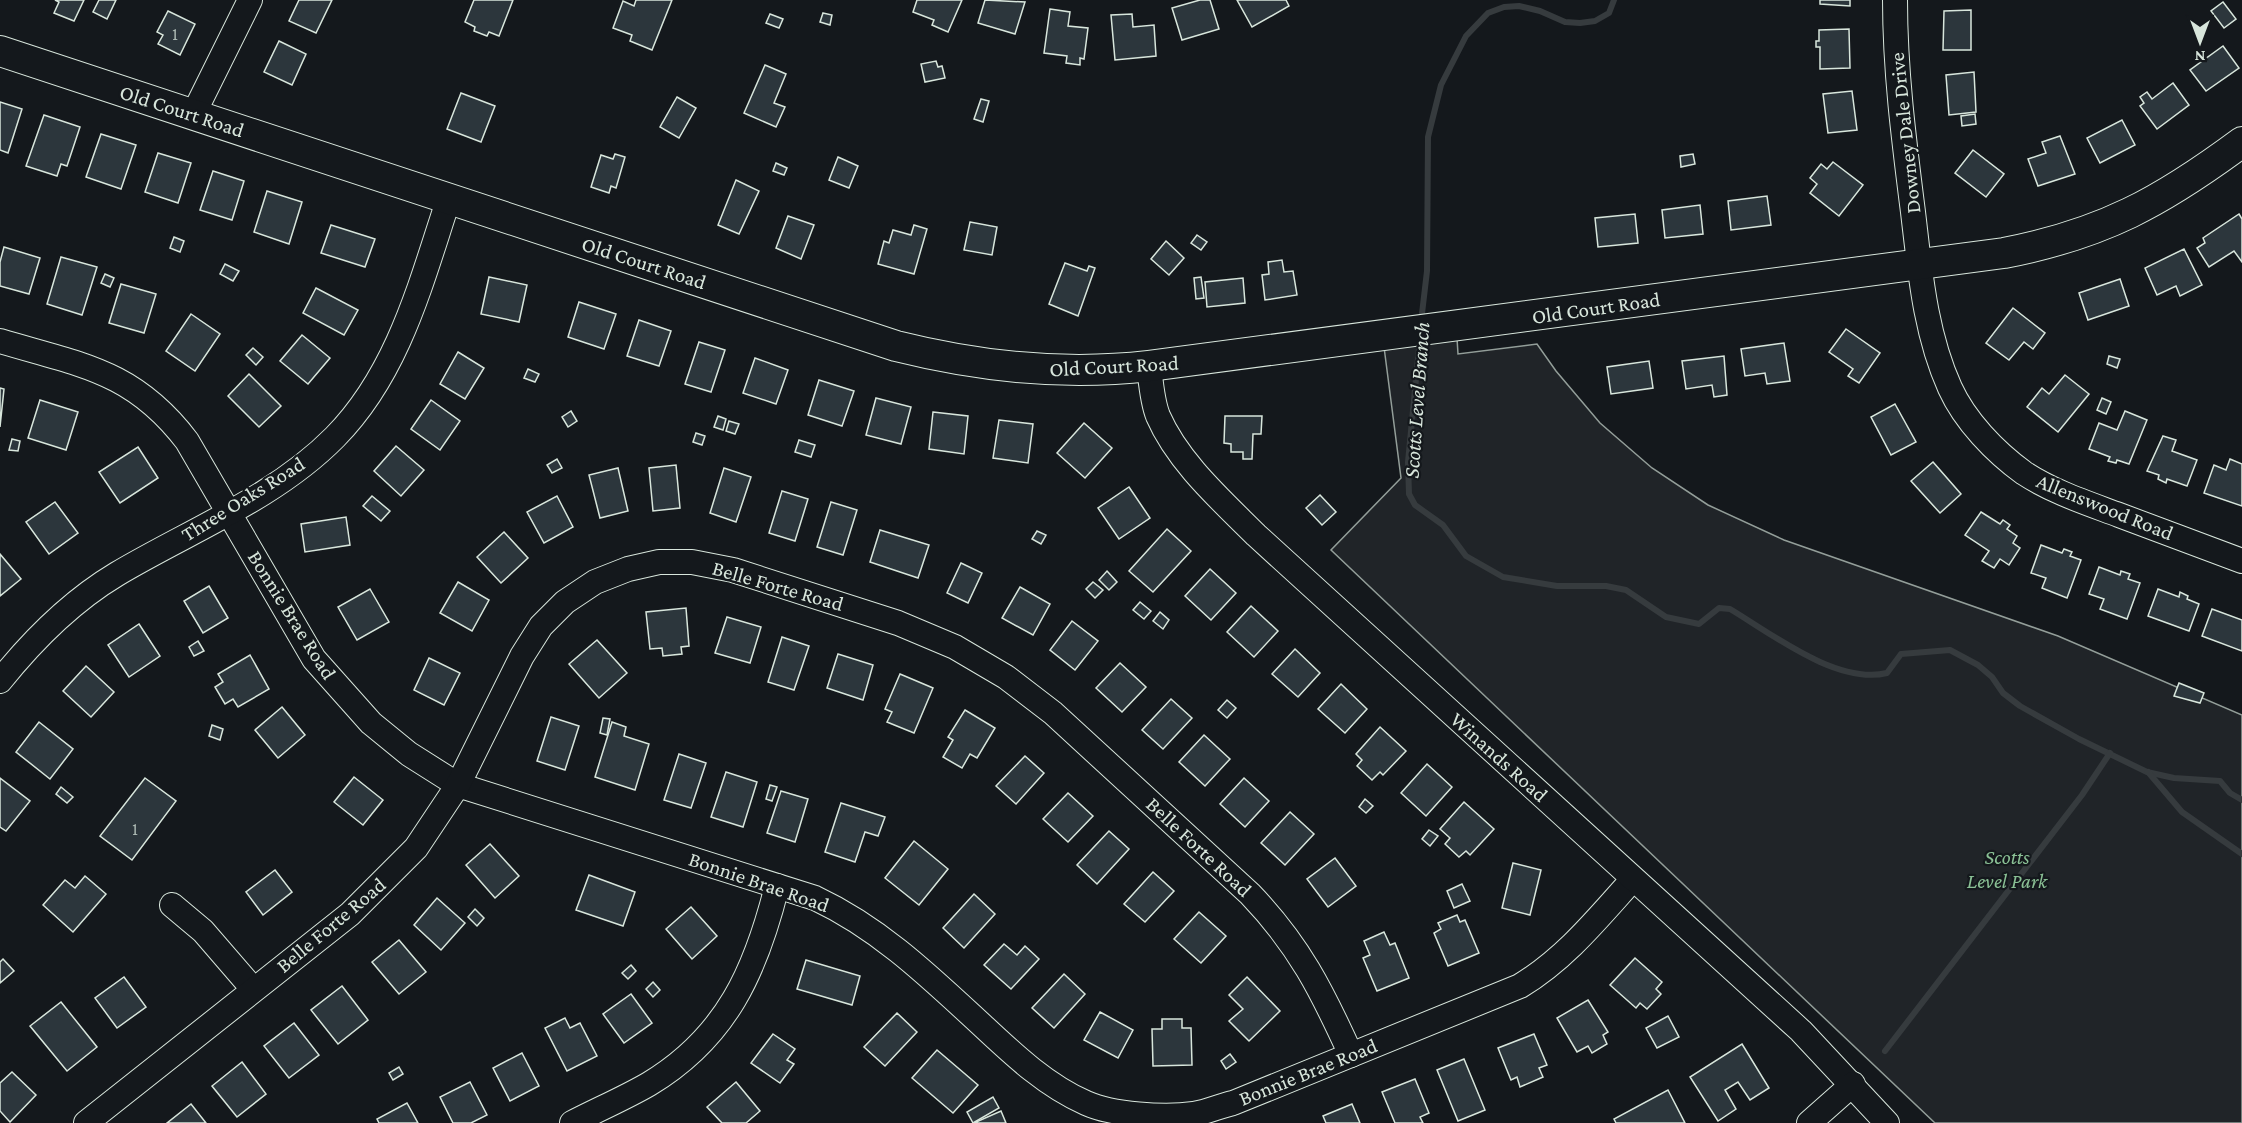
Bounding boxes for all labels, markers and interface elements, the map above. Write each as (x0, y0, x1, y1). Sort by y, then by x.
north arrow (2170, 12, 2230, 72)
house number: 1 (172, 24, 178, 44)
text: N (2194, 48, 2205, 65)
street label: Downey Dale Drive (1885, 51, 1925, 215)
street label: Old Court Road (117, 80, 247, 142)
street label: Old Court Road (579, 232, 709, 294)
street label: Old Court Road (1530, 287, 1662, 329)
water label: Scotts Level Branch (1399, 321, 1434, 479)
street label: Old Court Road (1049, 351, 1179, 381)
street label: Three Oaks Road (177, 452, 309, 546)
street label: Allenswood Road (2033, 469, 2177, 545)
street label: Bonnie Brae Road (243, 546, 341, 684)
street label: Belle Forte Road (710, 556, 846, 616)
street label: Winands Road (1445, 707, 1553, 807)
street label: Belle Forte Road (1141, 792, 1257, 902)
house number: 1 (132, 819, 138, 839)
park label: Scotts Level Park (1967, 845, 2048, 893)
street label: Bonnie Brae Road (686, 847, 832, 917)
street label: Belle Forte Road (271, 872, 391, 978)
street label: Bonnie Brae Road (1235, 1033, 1381, 1111)

